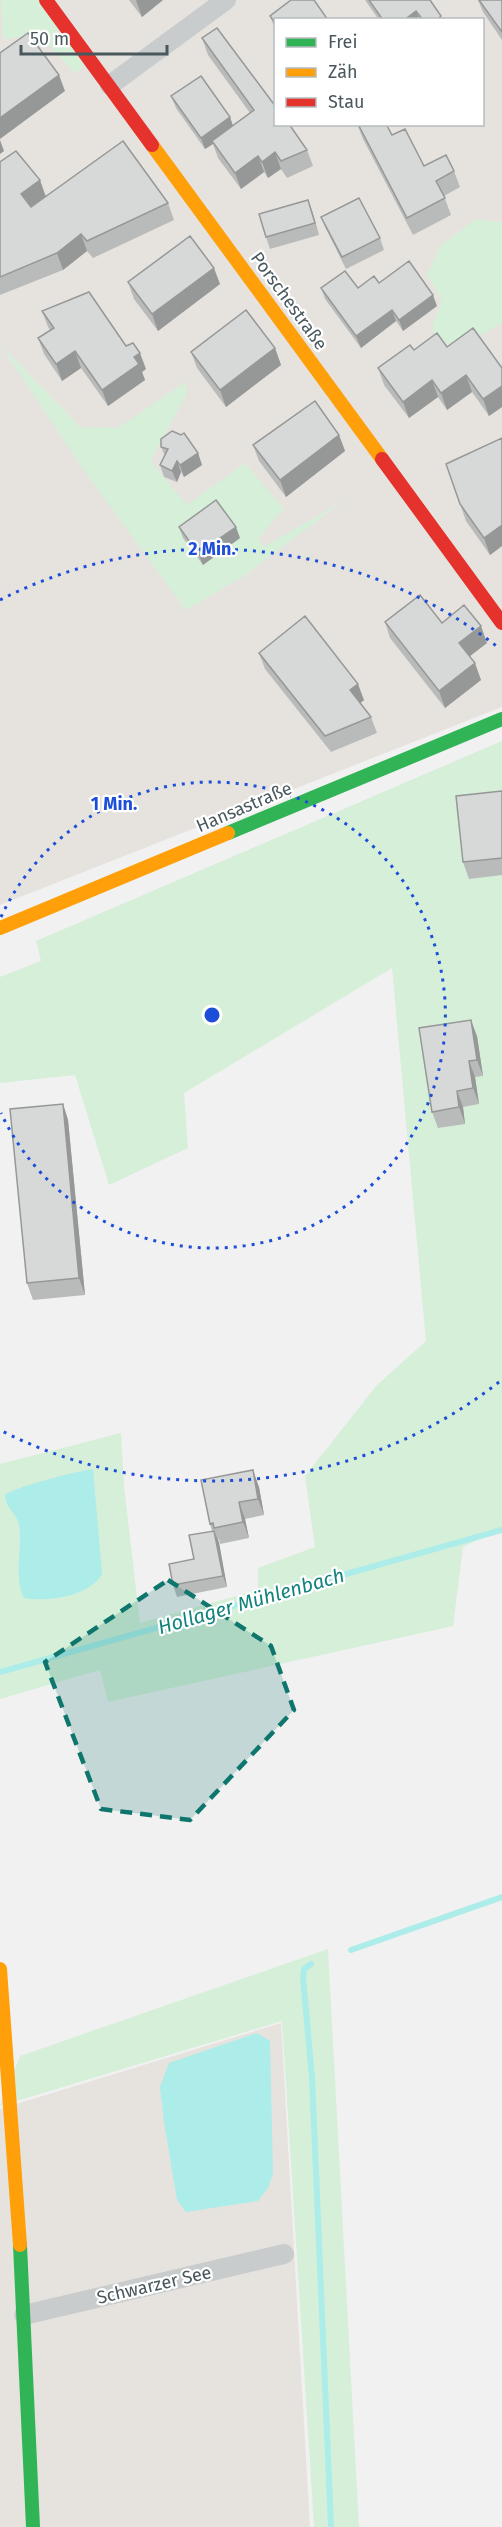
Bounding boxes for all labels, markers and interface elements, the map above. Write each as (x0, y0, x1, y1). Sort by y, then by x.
scale bar (21, 18, 166, 56)
legend (274, 18, 484, 126)
text: 50 m (30, 28, 69, 50)
text: Frei (328, 31, 358, 53)
text: Zäh (328, 61, 357, 83)
text: Stau (328, 91, 364, 113)
street label: Porschestraße (246, 248, 332, 354)
text: 2 Min. (188, 538, 236, 560)
street label: Hansastraße (193, 777, 295, 837)
text: 1 Min. (91, 793, 137, 815)
centre of rings (202, 1005, 222, 1025)
water label: Hollager Mühlenbach (155, 1563, 347, 1639)
street label: Schwarzer See (95, 2261, 213, 2309)

